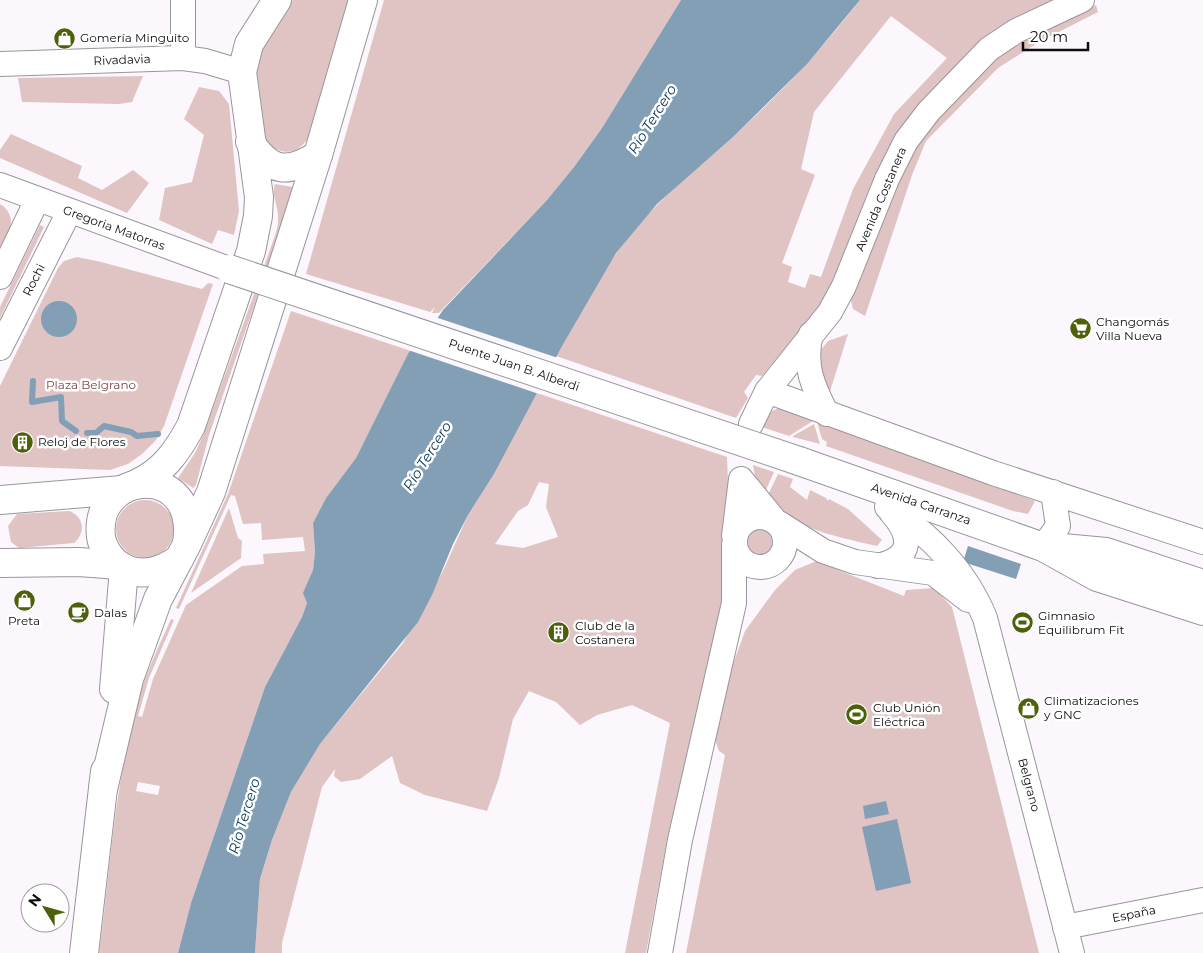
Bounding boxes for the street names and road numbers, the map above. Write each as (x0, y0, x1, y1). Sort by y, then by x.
street label: Rivadavia (93, 51, 151, 68)
street label: Avenida Costanera (852, 144, 909, 253)
street label: Gregoria Matorras (61, 202, 168, 253)
street label: Rochi (19, 261, 48, 298)
street label: Puente Juan B. Alberdi (447, 335, 582, 394)
street label: Avenida Carranza (869, 479, 973, 528)
street label: Belgrano (1015, 756, 1044, 813)
street label: España (1111, 902, 1157, 925)

